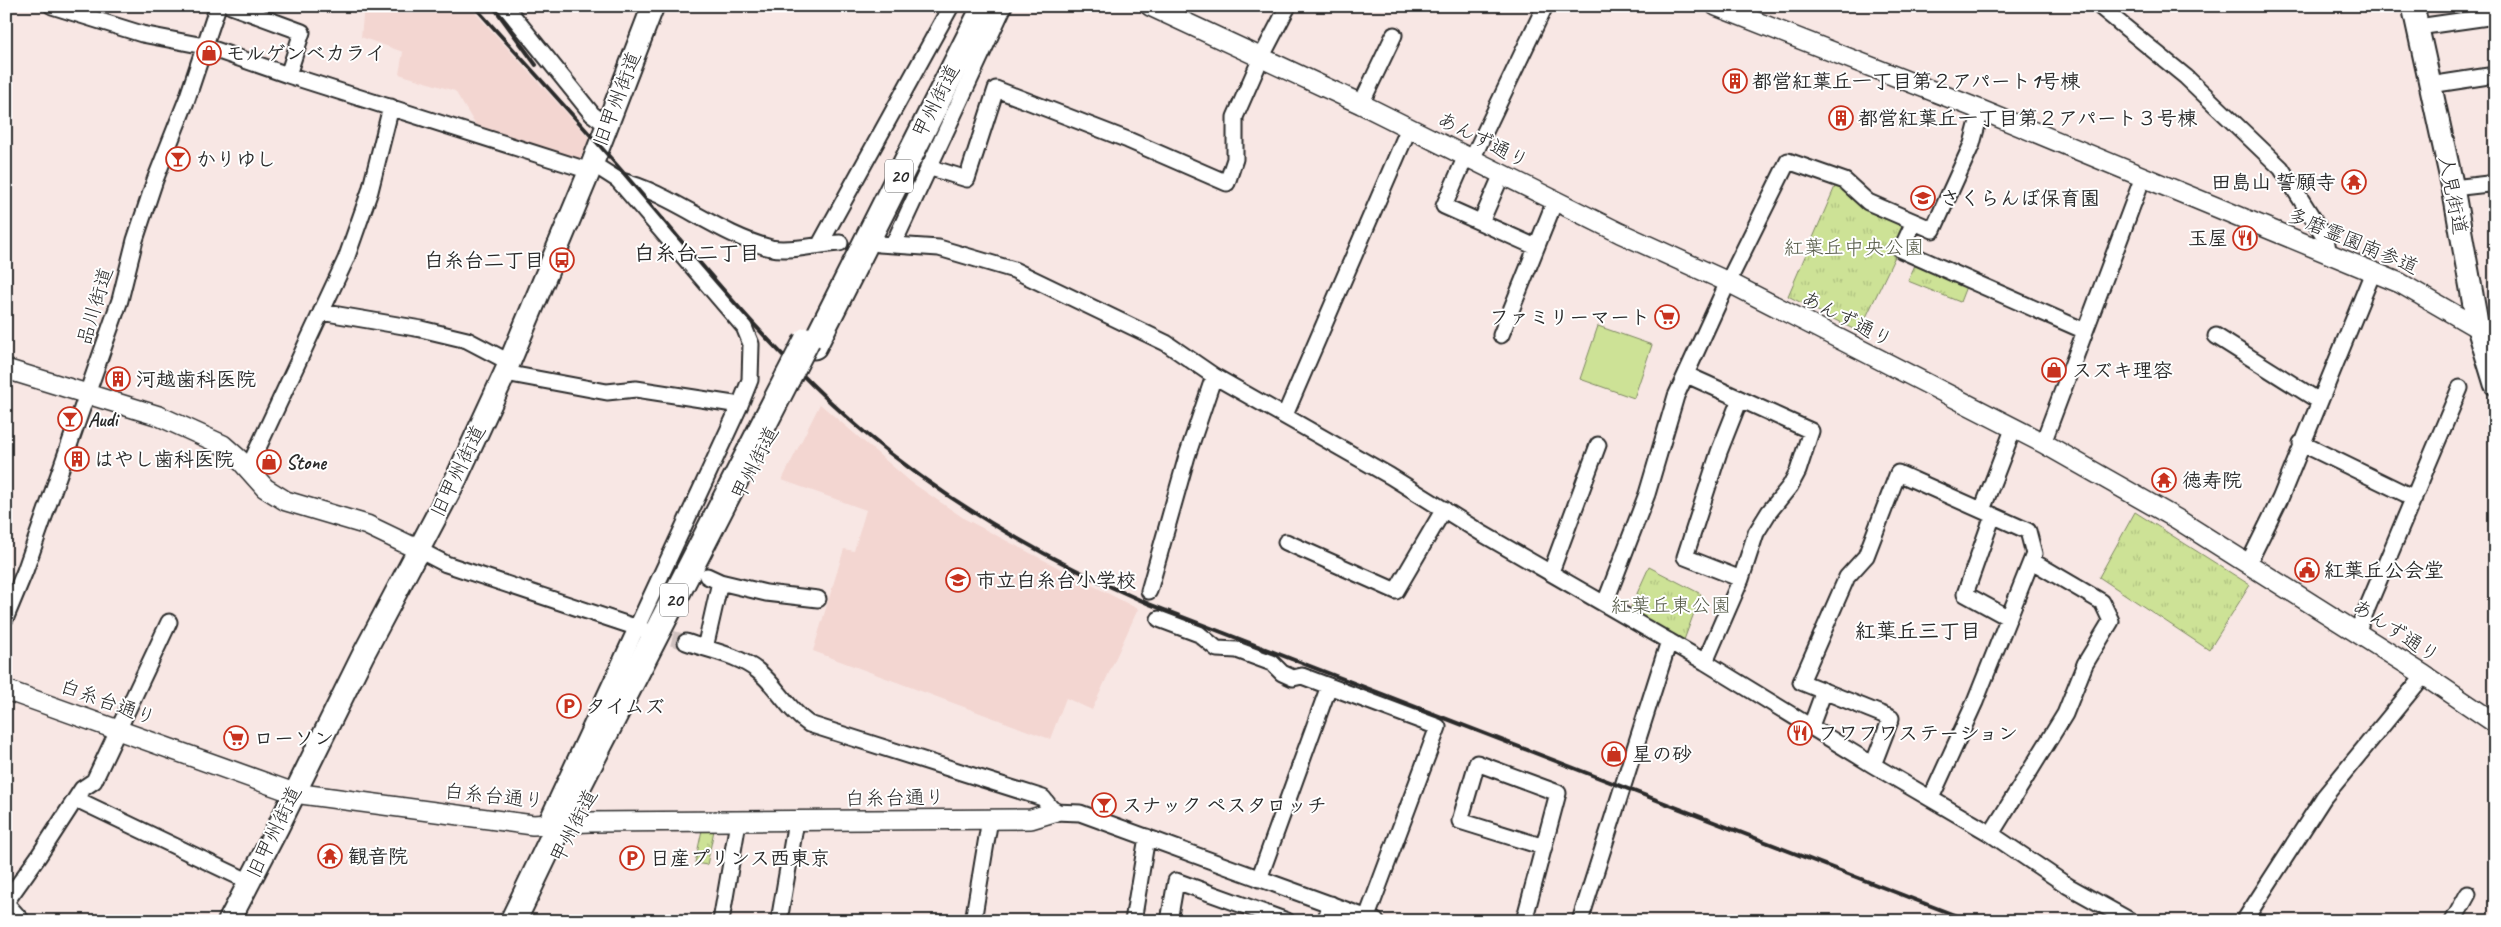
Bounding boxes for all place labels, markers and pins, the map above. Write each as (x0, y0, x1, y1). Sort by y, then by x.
shop icon: モルゲンベカライ (196, 40, 222, 66)
place label: モルゲンベカライ (226, 41, 385, 66)
building icon: 都営紅葉丘一丁目第２アパート1号棟 (1722, 68, 1748, 94)
place label: 都営紅葉丘一丁目第２アパート1号棟 (1752, 69, 2081, 94)
building icon: 都営紅葉丘一丁目第２アパート３号棟 (1828, 105, 1854, 131)
place label: 都営紅葉丘一丁目第２アパート３号棟 (1858, 106, 2198, 131)
bar icon: かりゆし (165, 146, 191, 172)
place label: かりゆし (196, 147, 276, 172)
temple icon: 田島山 誓願寺 (2341, 169, 2367, 195)
place label: 田島山 誓願寺 (2211, 170, 2336, 195)
school or university icon: さくらんぼ保育園 (1910, 185, 1936, 211)
place label: さくらんぼ保育園 (1940, 186, 2100, 211)
restaurant icon: 玉屋 (2232, 225, 2258, 251)
place label: 玉屋 (2188, 226, 2228, 251)
bus stop icon: 白糸台二丁目 (549, 247, 575, 273)
place label: 白糸台二丁目 (424, 248, 544, 273)
supermarket icon: ファミリーマート (1654, 304, 1680, 330)
place label: ファミリーマート (1489, 305, 1650, 330)
shop icon: スズキ理容 (2041, 357, 2067, 383)
place label: スズキ理容 (2072, 358, 2173, 383)
building icon: 河越歯科医院 (105, 366, 131, 392)
place label: 河越歯科医院 (136, 367, 256, 392)
bar icon: Audi (57, 406, 83, 432)
place label: Audi (88, 407, 120, 432)
building icon: はやし歯科医院 (64, 446, 90, 472)
place label: はやし歯科医院 (94, 447, 234, 472)
shop icon: Stone (256, 449, 282, 475)
place label: Stone (286, 450, 327, 475)
temple icon: 徳寿院 (2151, 467, 2177, 493)
place label: 徳寿院 (2182, 468, 2242, 493)
public building icon: 紅葉丘公会堂 (2294, 557, 2320, 583)
place label: 紅葉丘公会堂 (2324, 558, 2444, 583)
school or university icon: 市立白糸台小学校 (945, 567, 971, 593)
place label: 市立白糸台小学校 (976, 568, 1136, 593)
parking icon: タイムズ (556, 693, 582, 719)
place label: タイムズ (586, 694, 664, 719)
restaurant icon: フワフワステーション (1787, 720, 1813, 746)
place label: フワフワステーション (1818, 721, 2018, 746)
supermarket icon: ローソン (223, 725, 249, 751)
place label: ローソン (254, 726, 334, 751)
shop icon: 星の砂 (1601, 741, 1627, 767)
place label: 星の砂 (1632, 742, 1692, 767)
bar icon: スナック ペスタロッチ (1091, 792, 1117, 818)
place label: スナック ペスタロッチ (1122, 793, 1327, 818)
temple icon: 観音院 (317, 843, 343, 869)
place label: 観音院 (348, 844, 408, 869)
parking icon: 日産プリンス西東京 (619, 845, 645, 871)
place label: 日産プリンス西東京 (650, 846, 830, 871)

